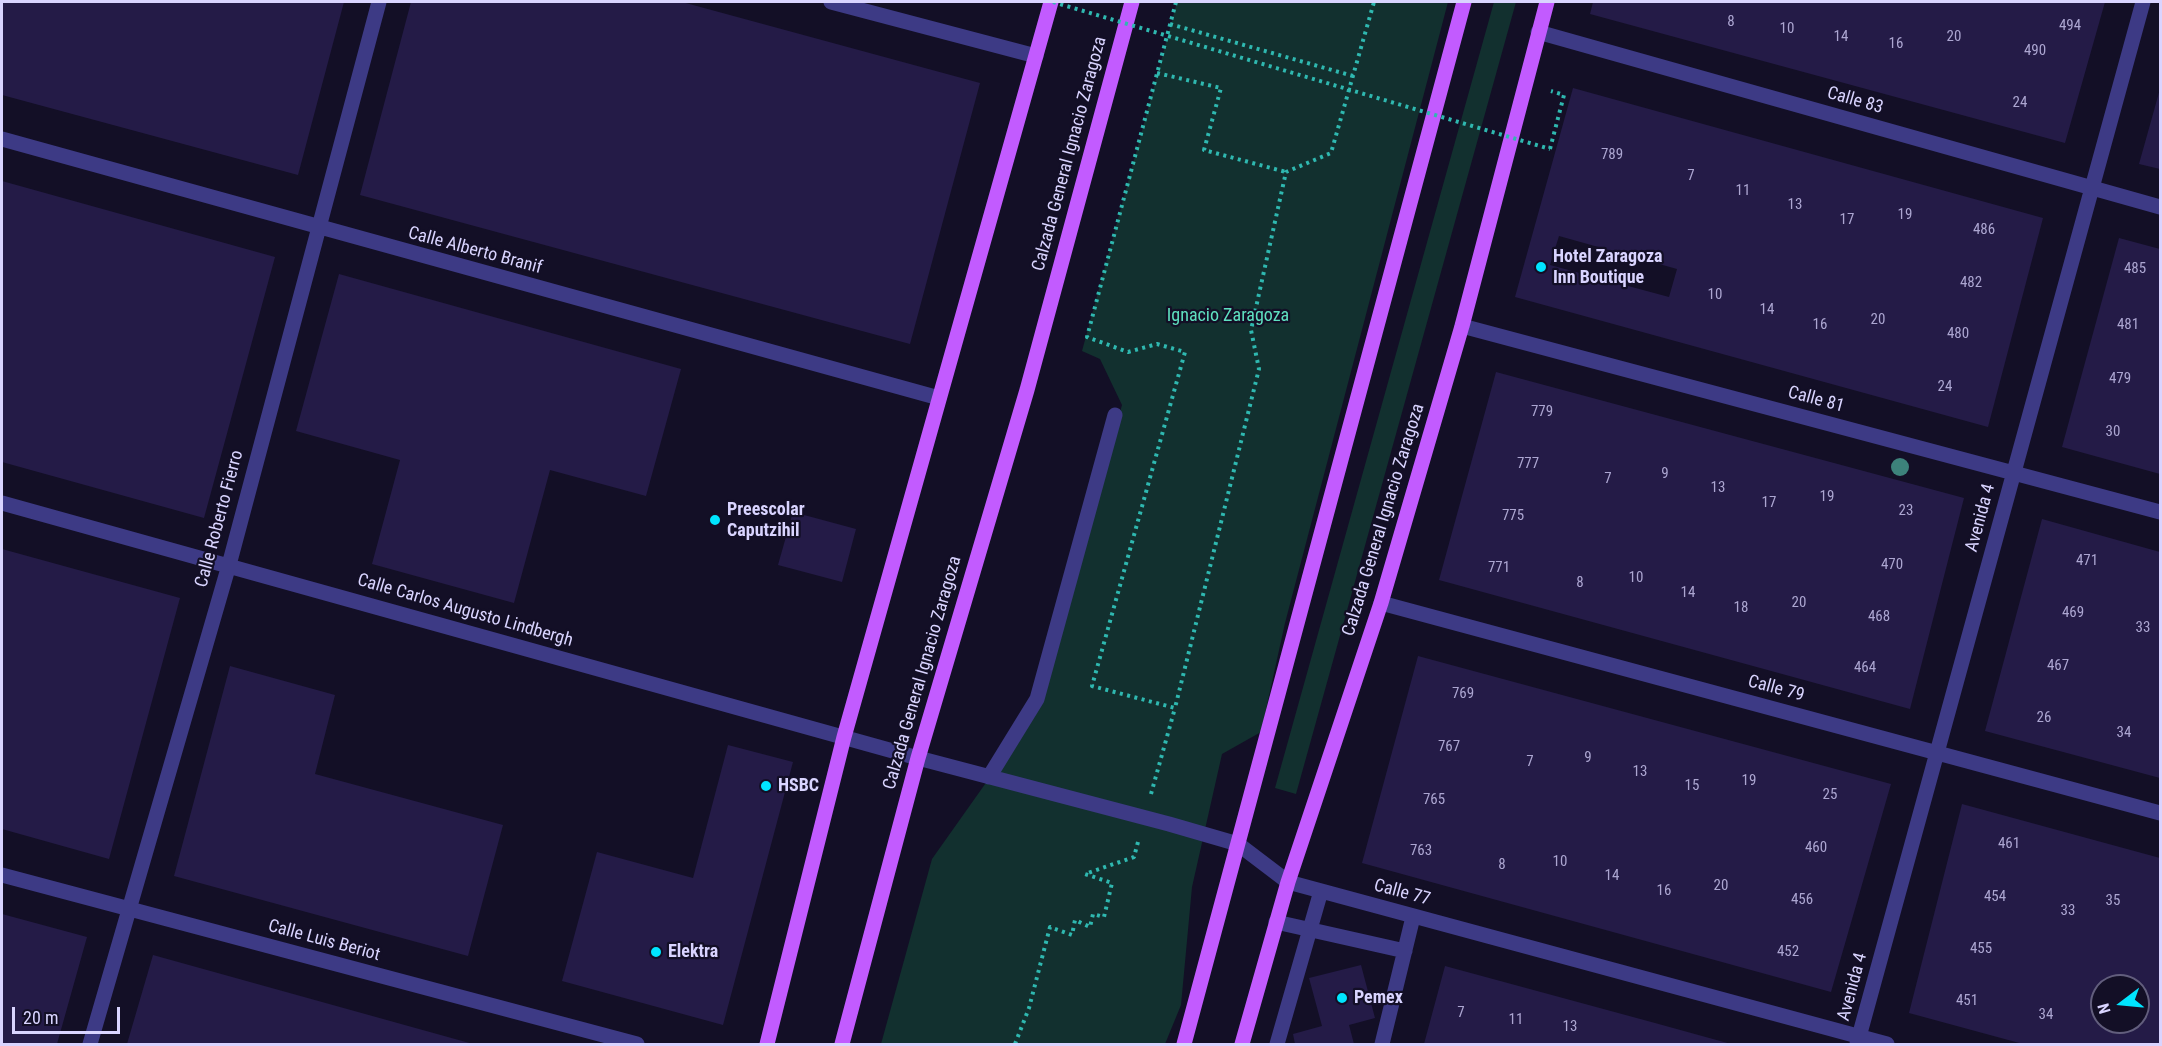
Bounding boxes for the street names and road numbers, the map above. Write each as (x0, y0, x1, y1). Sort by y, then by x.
street label: Calzada General Ignacio Zaragoza (1028, 34, 1112, 274)
street label: Calle 83 (1824, 83, 1886, 119)
street label: Calle Alberto Branif (406, 223, 544, 279)
street label: Calle 81 (1785, 382, 1847, 418)
street label: Calzada General Ignacio Zaragoza (1338, 401, 1430, 639)
street label: Calle Roberto Fierro (191, 448, 249, 590)
street label: Avenida 4 (1962, 482, 2000, 554)
street label: Calzada General Ignacio Zaragoza (879, 554, 967, 792)
street label: Calle Carlos Augusto Lindbergh (355, 570, 575, 652)
street label: Calle 79 (1745, 671, 1807, 707)
street label: Calle 77 (1371, 875, 1433, 911)
street label: Calle Luis Beriot (266, 916, 382, 966)
street label: Avenida 4 (1834, 951, 1872, 1023)

